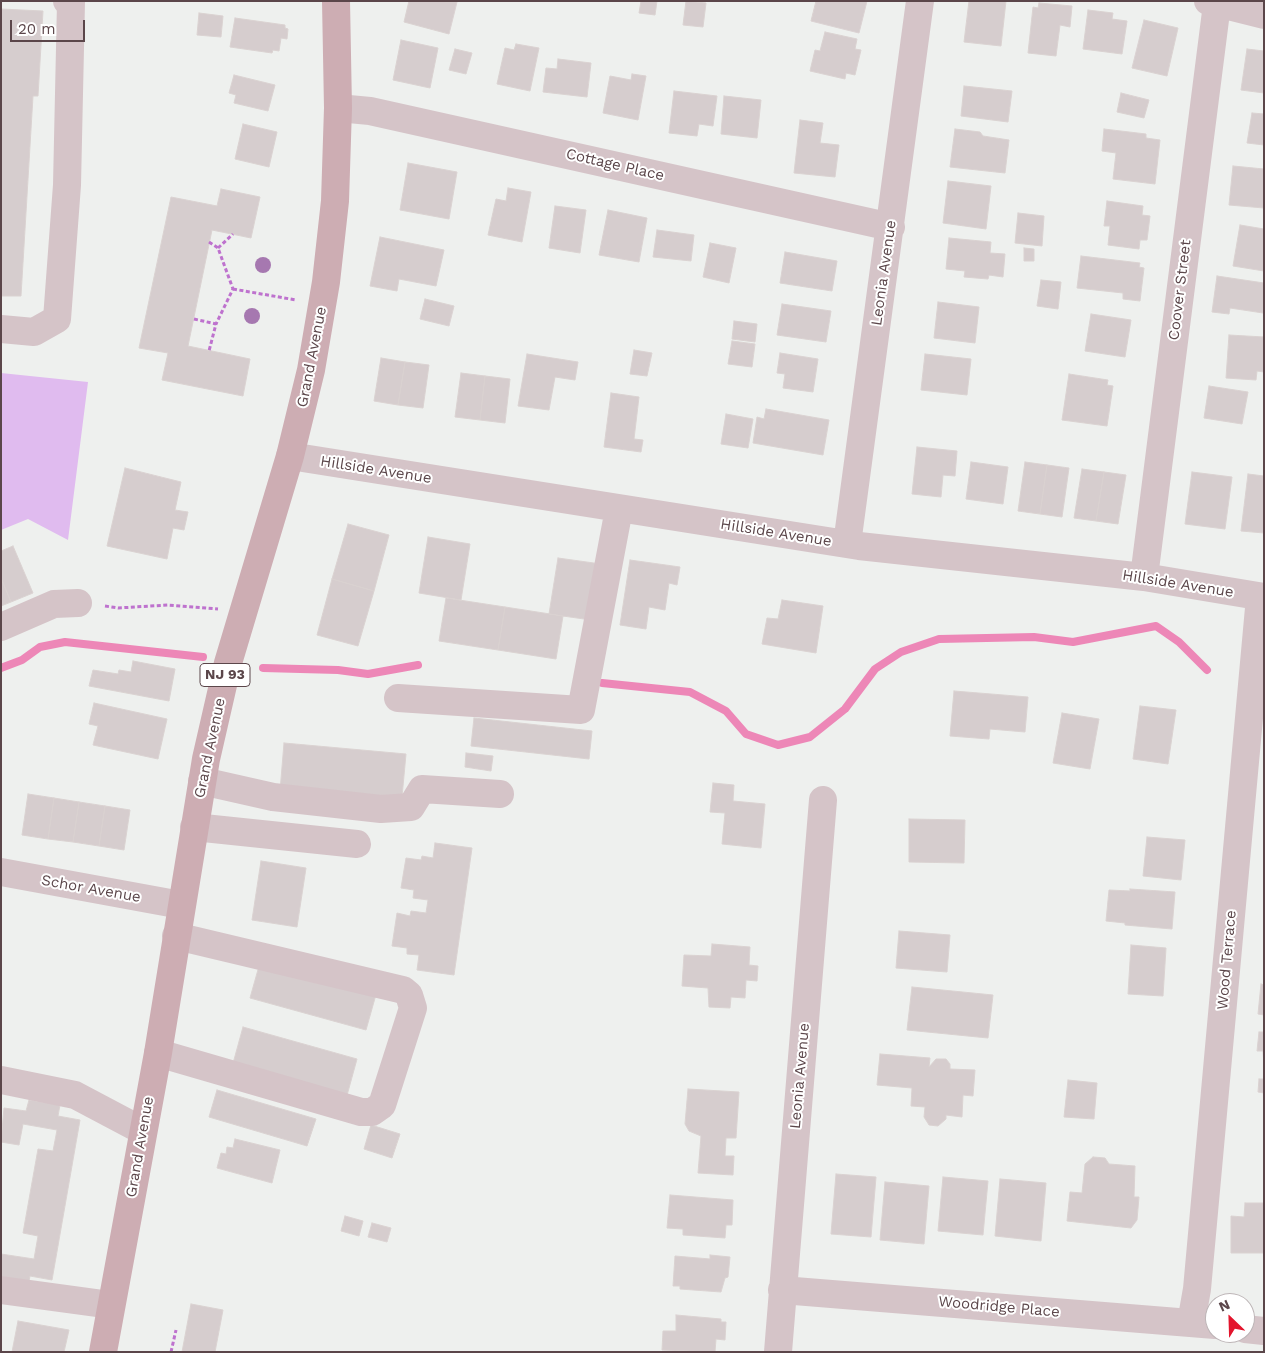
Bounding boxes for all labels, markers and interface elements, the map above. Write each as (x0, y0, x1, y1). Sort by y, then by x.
scale bar (12, 10, 88, 42)
text: 20 m (18, 20, 56, 38)
street label: Cottage Place (564, 145, 666, 185)
street label: Leonia Avenue (868, 219, 900, 327)
street label: Coover Street (1165, 239, 1195, 341)
street label: Grand Avenue (293, 305, 331, 409)
street label: Hillside Avenue (319, 452, 433, 488)
street label: Hillside Avenue (719, 515, 833, 551)
street label: Hillside Avenue (1121, 566, 1235, 602)
road number: NJ 93 (200, 664, 250, 686)
street label: Grand Avenue (191, 696, 229, 800)
street label: Schor Avenue (40, 871, 142, 907)
street label: Wood Terrace (1214, 909, 1240, 1011)
street label: Leonia Avenue (786, 1022, 814, 1130)
street label: Grand Avenue (122, 1095, 158, 1199)
street label: Woodridge Place (938, 1293, 1060, 1321)
north arrow (1205, 1293, 1255, 1343)
text: N (1216, 1296, 1232, 1315)

